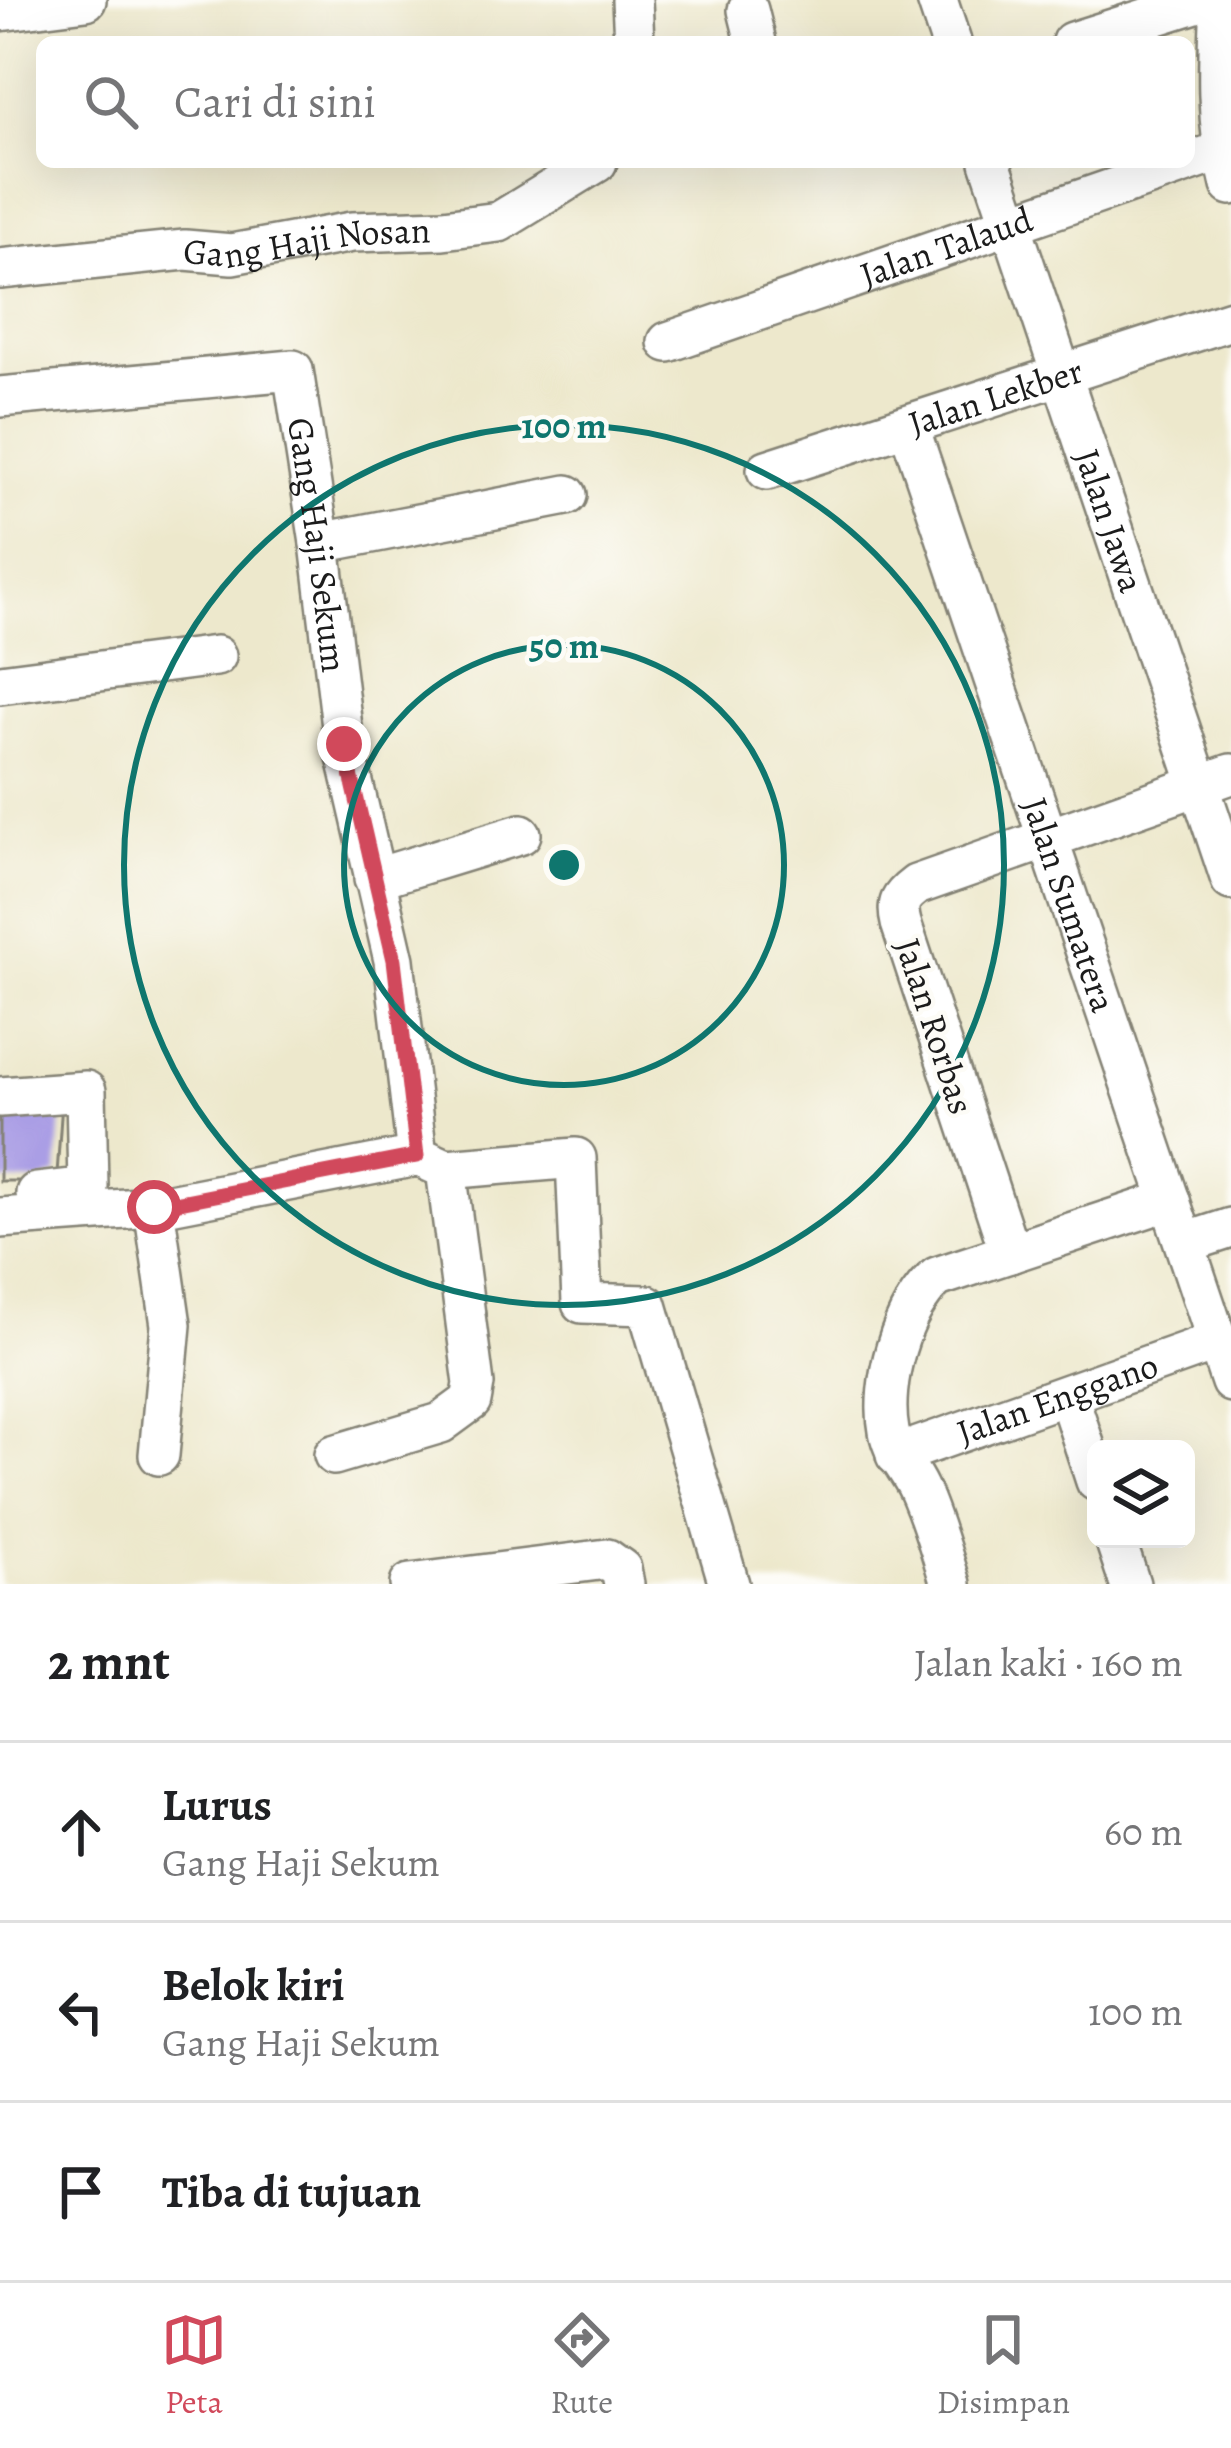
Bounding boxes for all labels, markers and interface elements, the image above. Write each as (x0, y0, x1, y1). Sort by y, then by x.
search box (36, 36, 1195, 168)
icon: search (78, 69, 144, 135)
text: Cari di sini (174, 71, 376, 133)
street label: Jalan Talaud (853, 194, 1039, 299)
street label: Gang Haji Nosan (181, 205, 431, 280)
street label: Jalan Lekber (902, 345, 1089, 447)
text: 100 m (521, 401, 607, 450)
street label: Gang Haji Sekum (276, 414, 360, 675)
street label: Jalan Jawa (1063, 442, 1157, 599)
text: 50 m (529, 621, 599, 670)
route end (317, 717, 371, 771)
street label: Jalan Sumatera (1011, 791, 1129, 1019)
centre of rings (543, 844, 585, 886)
street label: Jalan Rorbas (884, 932, 986, 1120)
route start (127, 1180, 181, 1234)
street label: Jalan Enggano (950, 1340, 1164, 1456)
map controls (1087, 1440, 1195, 1548)
button: layers (1087, 1440, 1195, 1548)
text: 2 mnt (48, 1627, 170, 1697)
text: Jalan kaki · 160 m (914, 1636, 1183, 1689)
text: Lurus (162, 1774, 272, 1836)
icon: ahead (48, 1799, 114, 1865)
text: 60 m (1104, 1805, 1183, 1858)
text: Gang Haji Sekum (162, 1836, 440, 1889)
text: Belok kiri (162, 1954, 345, 2016)
icon: left (48, 1979, 114, 2045)
text: 100 m (1088, 1985, 1183, 2038)
text: Gang Haji Sekum (162, 2016, 440, 2069)
icon: arrive (48, 2159, 114, 2225)
text: Tiba di tujuan (162, 2161, 421, 2223)
tab: Peta (161, 2307, 227, 2424)
tab: Rute (549, 2307, 615, 2424)
tab: Disimpan (937, 2307, 1070, 2424)

